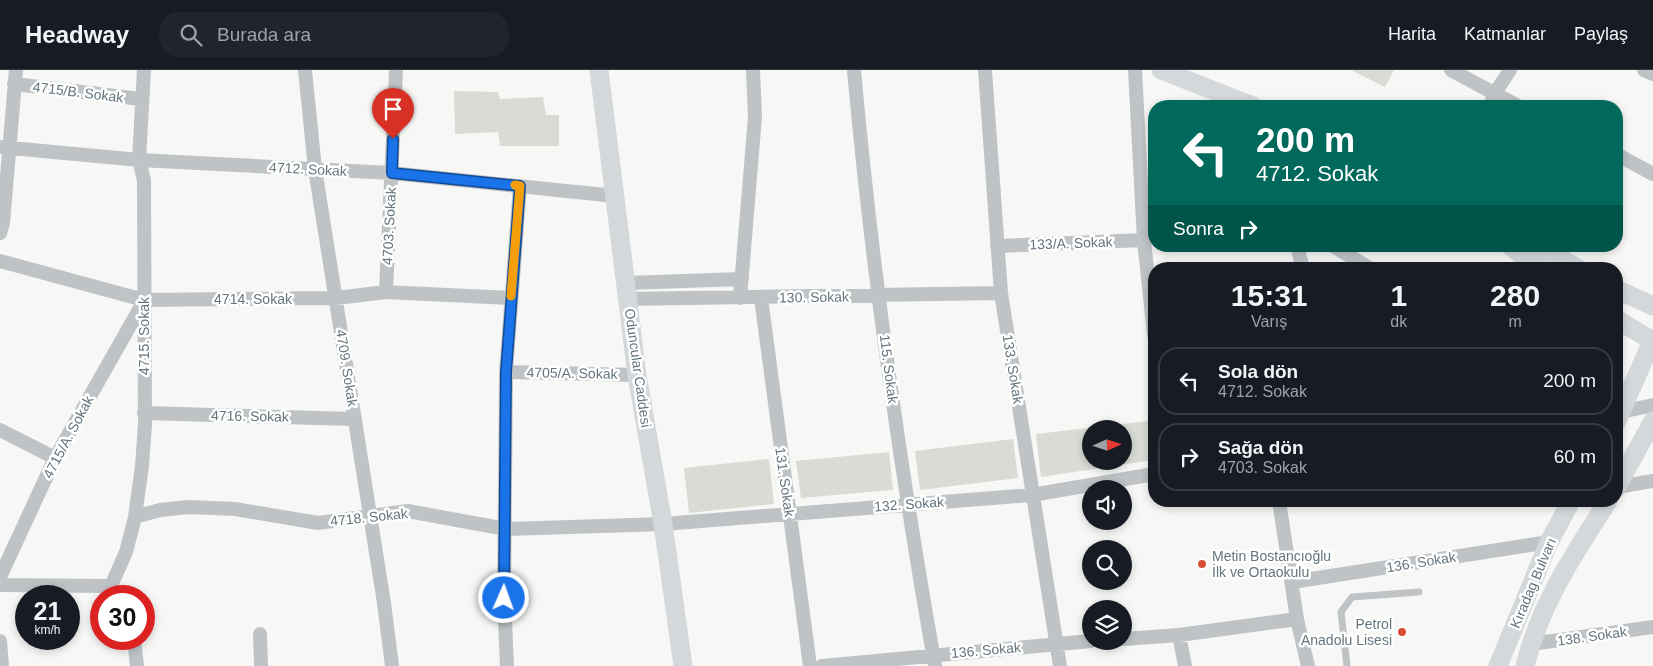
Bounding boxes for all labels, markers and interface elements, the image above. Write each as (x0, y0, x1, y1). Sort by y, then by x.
search box (159, 12, 509, 57)
text: Headway (25, 21, 129, 48)
icon: search (177, 21, 205, 49)
text: Burada ara (217, 24, 311, 45)
text: Harita (1388, 24, 1436, 44)
text: Katmanlar (1464, 24, 1546, 44)
text: Paylaş (1574, 24, 1628, 44)
street label: 4715/B. Sokak (32, 79, 125, 106)
pin (372, 88, 414, 139)
icon: arrive (379, 95, 407, 123)
icon: left (1173, 120, 1238, 185)
text: 200 m (1256, 120, 1355, 159)
street label: 4712. Sokak (269, 159, 348, 179)
text: 4712. Sokak (1256, 161, 1378, 186)
street label: 4703. Sokak (379, 186, 399, 265)
icon: right (1234, 215, 1262, 243)
text: Sonra (1173, 218, 1224, 239)
street label: 133/A. Sokak (1029, 234, 1114, 252)
text: 15:31 (1231, 279, 1308, 312)
text: 1 (1390, 279, 1407, 312)
text: 280 (1490, 279, 1540, 312)
street label: 130. Sokak (779, 288, 850, 306)
street label: 4714. Sokak (214, 291, 293, 307)
street label: 4715. Sokak (136, 296, 152, 375)
street label: Oduncular Caddesi (622, 308, 654, 428)
text: Varış (1251, 313, 1287, 330)
text: dk (1390, 313, 1407, 330)
text: m (1508, 313, 1522, 330)
street label: 4709. Sokak (333, 328, 361, 409)
street label: 133. Sokak (1000, 333, 1027, 406)
street label: 115. Sokak (877, 334, 901, 405)
text: Sola dön (1218, 361, 1298, 382)
street label: 4705/A. Sokak (526, 364, 619, 382)
icon: left (1175, 367, 1203, 395)
text: 200 m (1543, 370, 1596, 391)
text: 4712. Sokak (1218, 383, 1307, 400)
street label: 4715/A. Sokak (40, 392, 97, 481)
street label: 4716. Sokak (211, 407, 290, 425)
north arrow (1082, 420, 1132, 470)
map controls (1082, 420, 1132, 650)
text: Sağa dön (1218, 437, 1304, 458)
icon: right (1175, 443, 1203, 471)
street label: 131. Sokak (772, 446, 798, 519)
text: 60 m (1554, 446, 1596, 467)
text: 4703. Sokak (1218, 459, 1307, 476)
button: sound (1082, 480, 1132, 530)
street label: 132. Sokak (873, 494, 945, 514)
street label: 4718. Sokak (329, 505, 410, 529)
street label: Kıradag Bulvarı (1507, 535, 1559, 631)
button: search (1082, 540, 1132, 590)
place label: Metin Bostancıoğlu İlk ve Ortaokulu (1212, 548, 1331, 580)
street label: 136. Sokak (1385, 548, 1458, 575)
marker: Metin Bostancıoğlu İlk ve Ortaokulu (1196, 558, 1208, 570)
position arrow (477, 571, 529, 623)
speed limit sign: 30 (90, 585, 155, 650)
text: 21 (34, 597, 61, 625)
button: layers (1082, 600, 1132, 650)
place label: Petrol Anadolu Lisesi (1301, 616, 1392, 648)
text: km/h (34, 623, 61, 637)
street label: 138. Sokak (1556, 623, 1629, 649)
marker: Petrol Anadolu Lisesi (1396, 626, 1408, 638)
street label: 136. Sokak (950, 639, 1023, 661)

